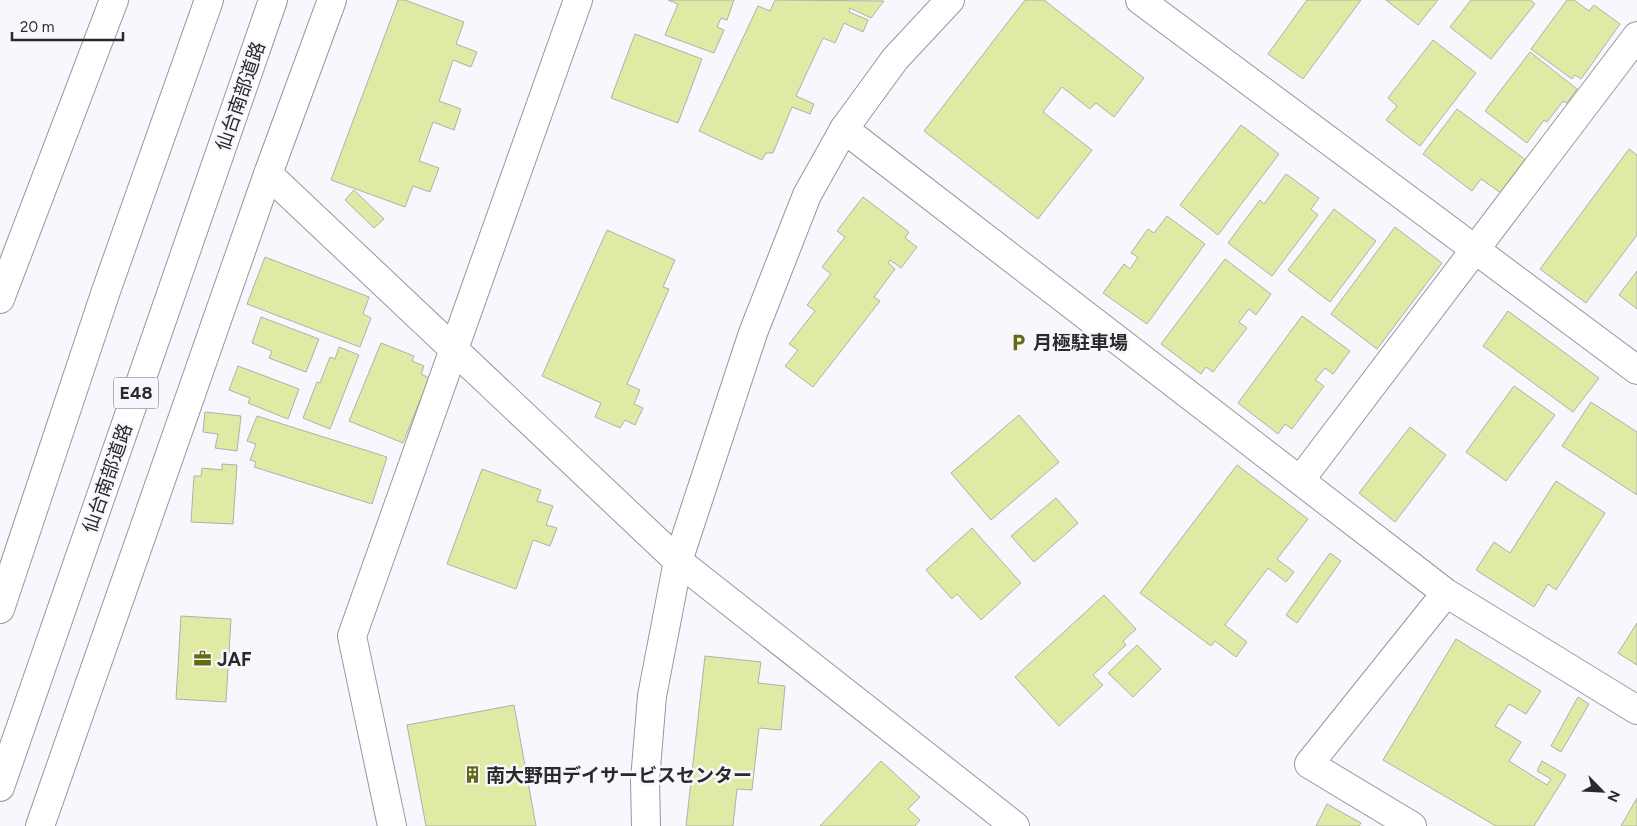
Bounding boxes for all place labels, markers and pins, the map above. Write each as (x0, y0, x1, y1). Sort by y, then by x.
place label: 月極駐車場 (1033, 331, 1128, 354)
parking icon: 月極駐車場 (1009, 332, 1029, 352)
place label: JAF (217, 648, 252, 671)
office icon: JAF (193, 649, 213, 669)
place label: 南大野田デイサービスセンター (486, 764, 752, 787)
building icon: 南大野田デイサービスセンター (462, 765, 482, 785)

